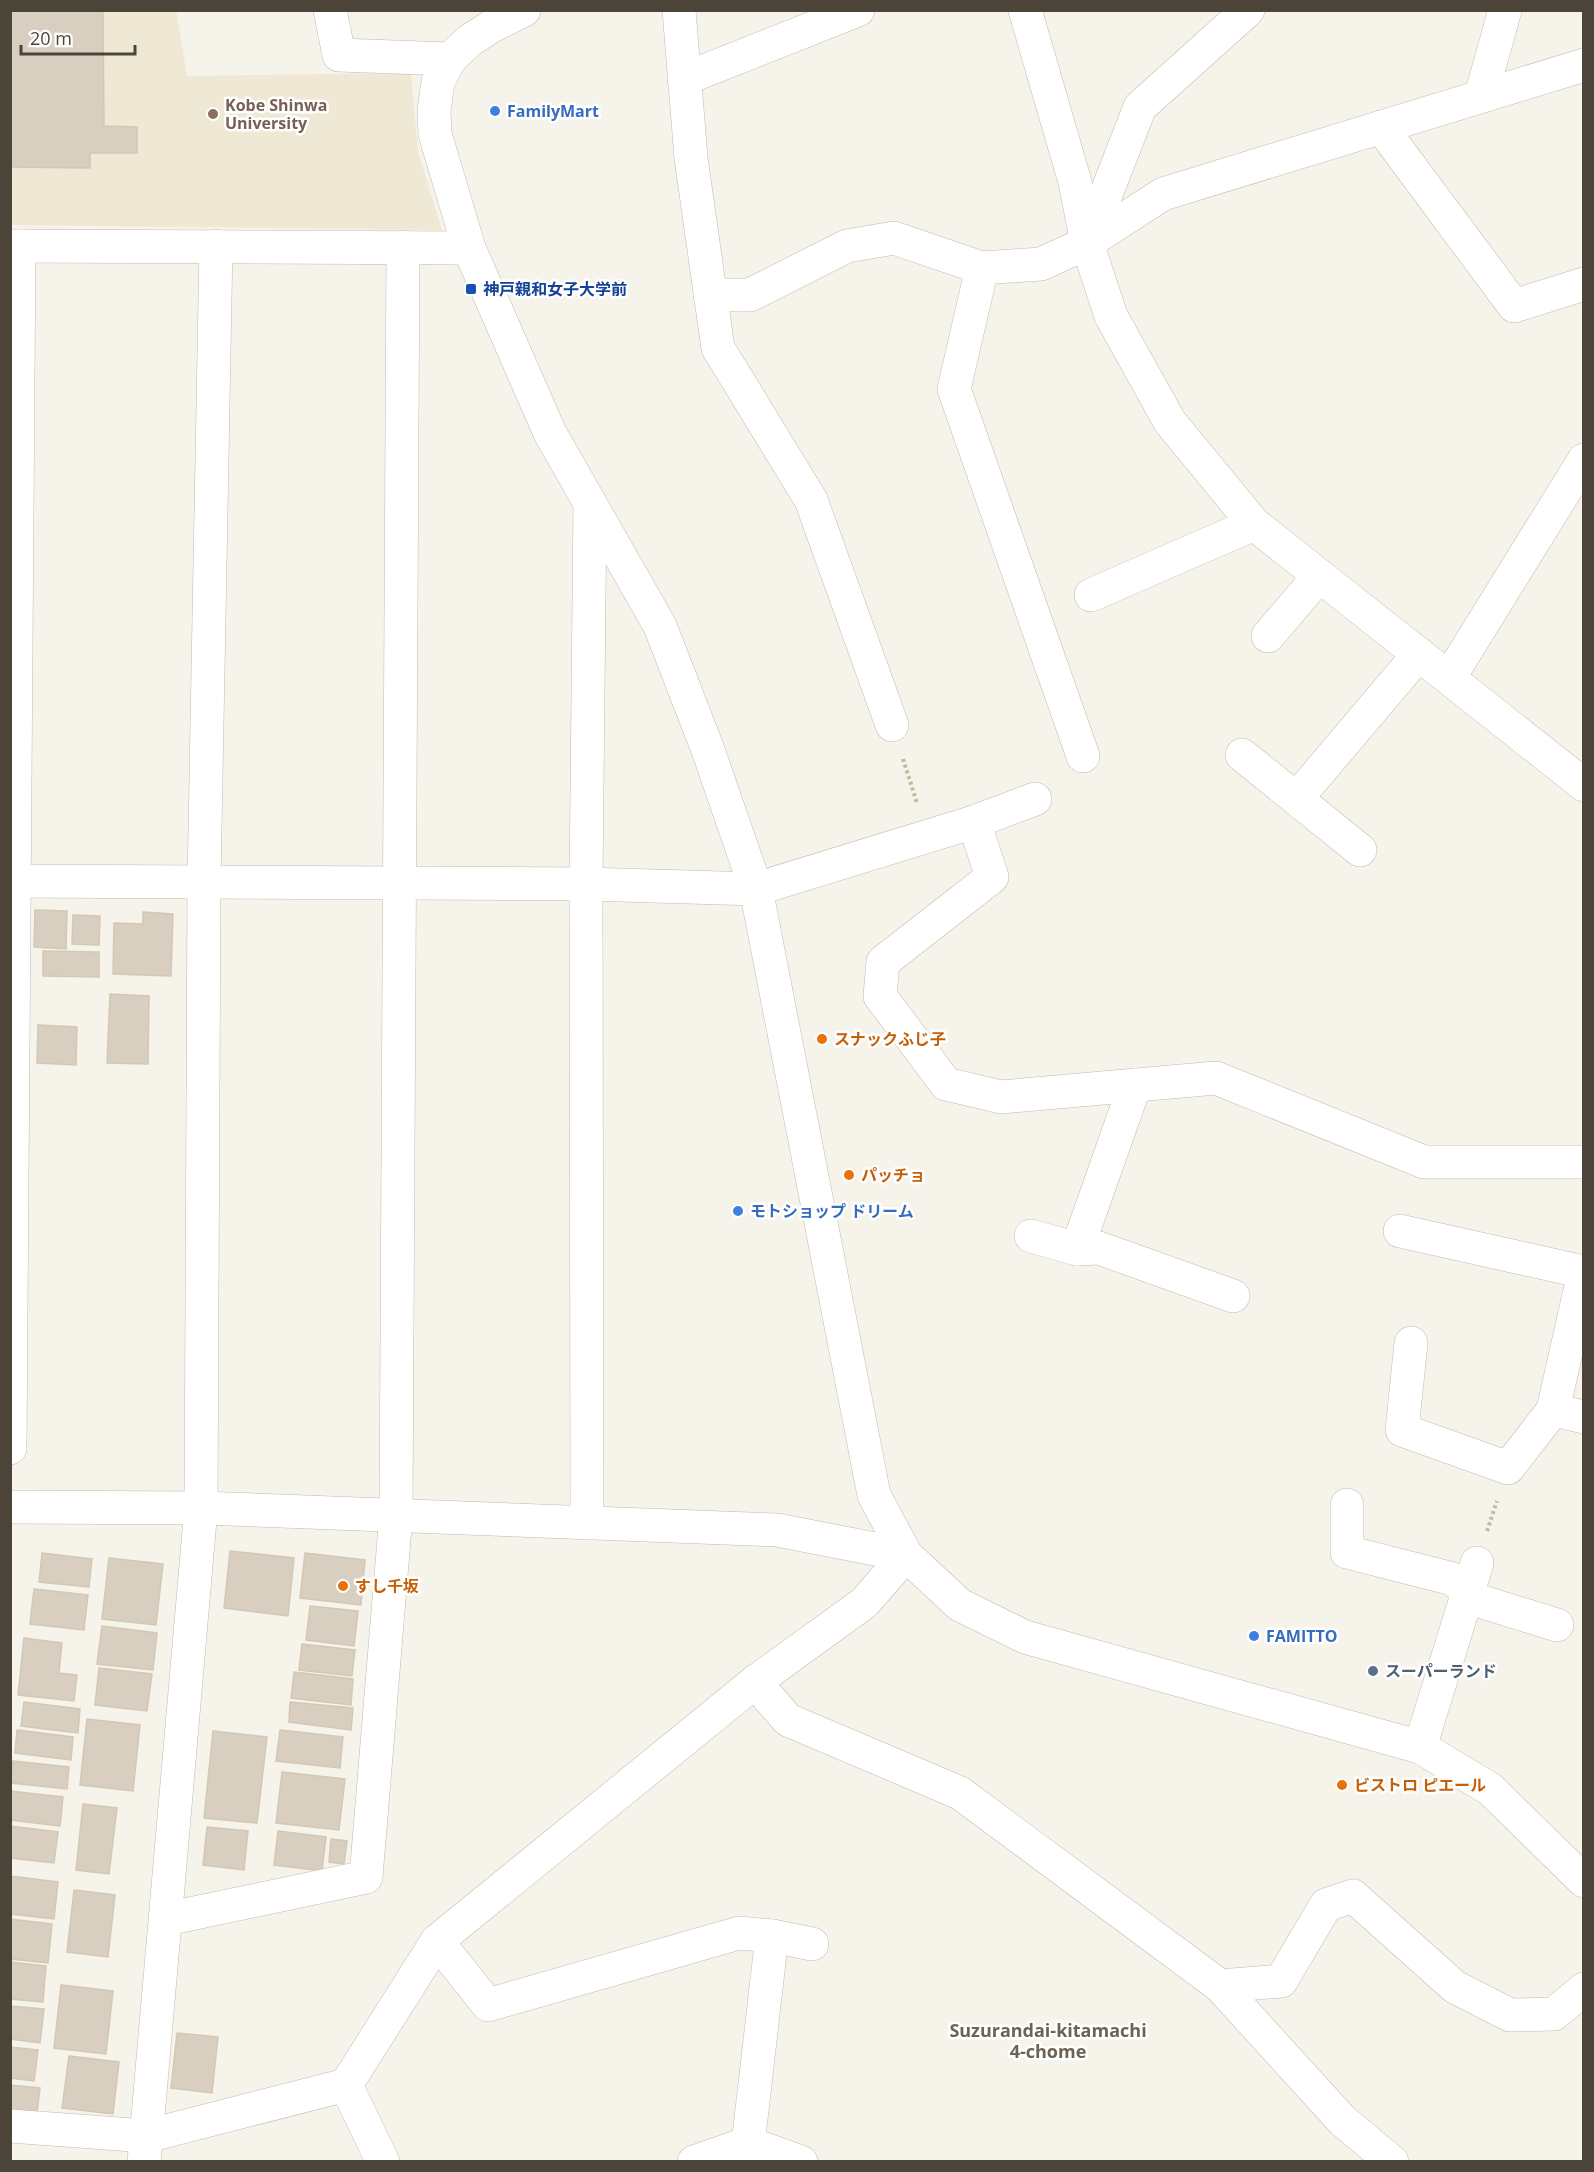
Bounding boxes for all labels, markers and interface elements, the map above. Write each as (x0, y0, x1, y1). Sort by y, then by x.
scale bar (21, 18, 135, 56)
text: 20 m (30, 26, 72, 50)
place label: Kobe Shinwa University (225, 94, 327, 134)
place label: FamilyMart (507, 100, 599, 122)
marker: FamilyMart (488, 104, 502, 118)
marker: Kobe Shinwa University (206, 107, 220, 121)
place label: 神戸親和女子大学前 (483, 278, 627, 300)
marker: 神戸親和女子大学前 (464, 282, 478, 296)
place label: スナックふじ子 (834, 1028, 946, 1050)
marker: スナックふじ子 (815, 1032, 829, 1046)
place label: パッチョ (861, 1164, 925, 1186)
marker: パッチョ (842, 1168, 856, 1182)
place label: モトショップ ドリーム (750, 1200, 914, 1222)
marker: モトショップ ドリーム (731, 1204, 745, 1218)
place label: すし千坂 (355, 1575, 419, 1597)
marker: すし千坂 (336, 1579, 350, 1593)
place label: FAMITTO (1266, 1625, 1337, 1647)
marker: FAMITTO (1247, 1629, 1261, 1643)
place label: スーパーランド (1385, 1660, 1497, 1682)
marker: スーパーランド (1366, 1664, 1380, 1678)
place label: ビストロ ピエール (1354, 1774, 1486, 1796)
marker: ビストロ ピエール (1335, 1778, 1349, 1792)
district label: Suzurandai-kitamachi 4-chome (949, 2018, 1147, 2063)

